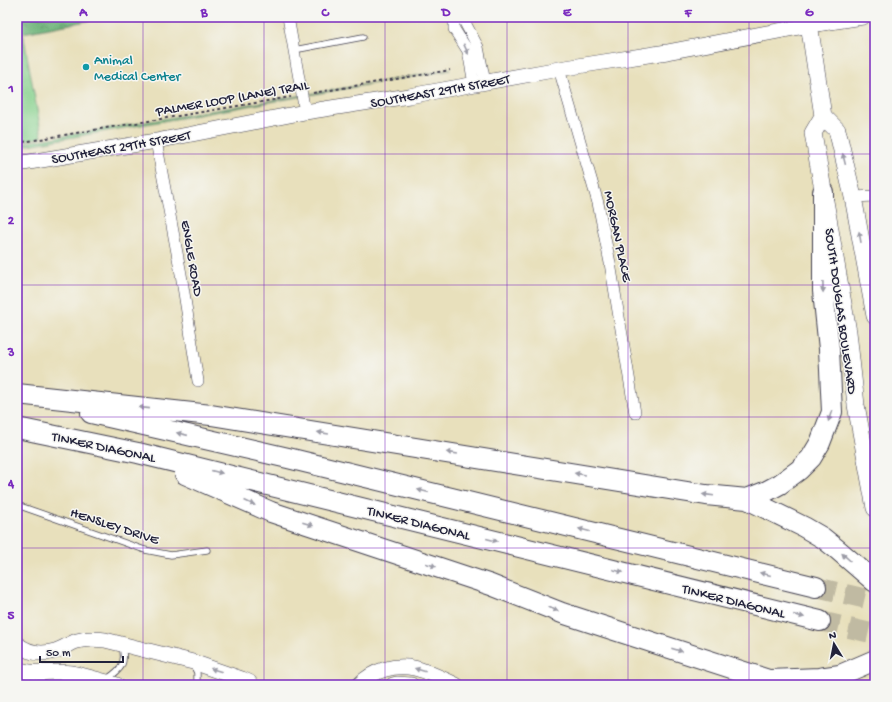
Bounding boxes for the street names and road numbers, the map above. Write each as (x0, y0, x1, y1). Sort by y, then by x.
street label: SOUTHEAST 29TH STREET (369, 72, 512, 113)
street label: PALMER LOOP (LANE) TRAIL (154, 77, 311, 121)
street label: SOUTHEAST 29TH STREET (50, 128, 193, 169)
street label: MORGAN PLACE (599, 190, 635, 285)
street label: ENGLE ROAD (175, 219, 206, 299)
street label: SOUTH DOUGLAS BOULEVARD (819, 227, 860, 396)
street label: TINKER DIAGONAL (49, 429, 158, 468)
street label: TINKER DIAGONAL (364, 503, 472, 546)
street label: HENSLEY DRIVE (68, 505, 162, 550)
street label: TINKER DIAGONAL (679, 581, 787, 624)

